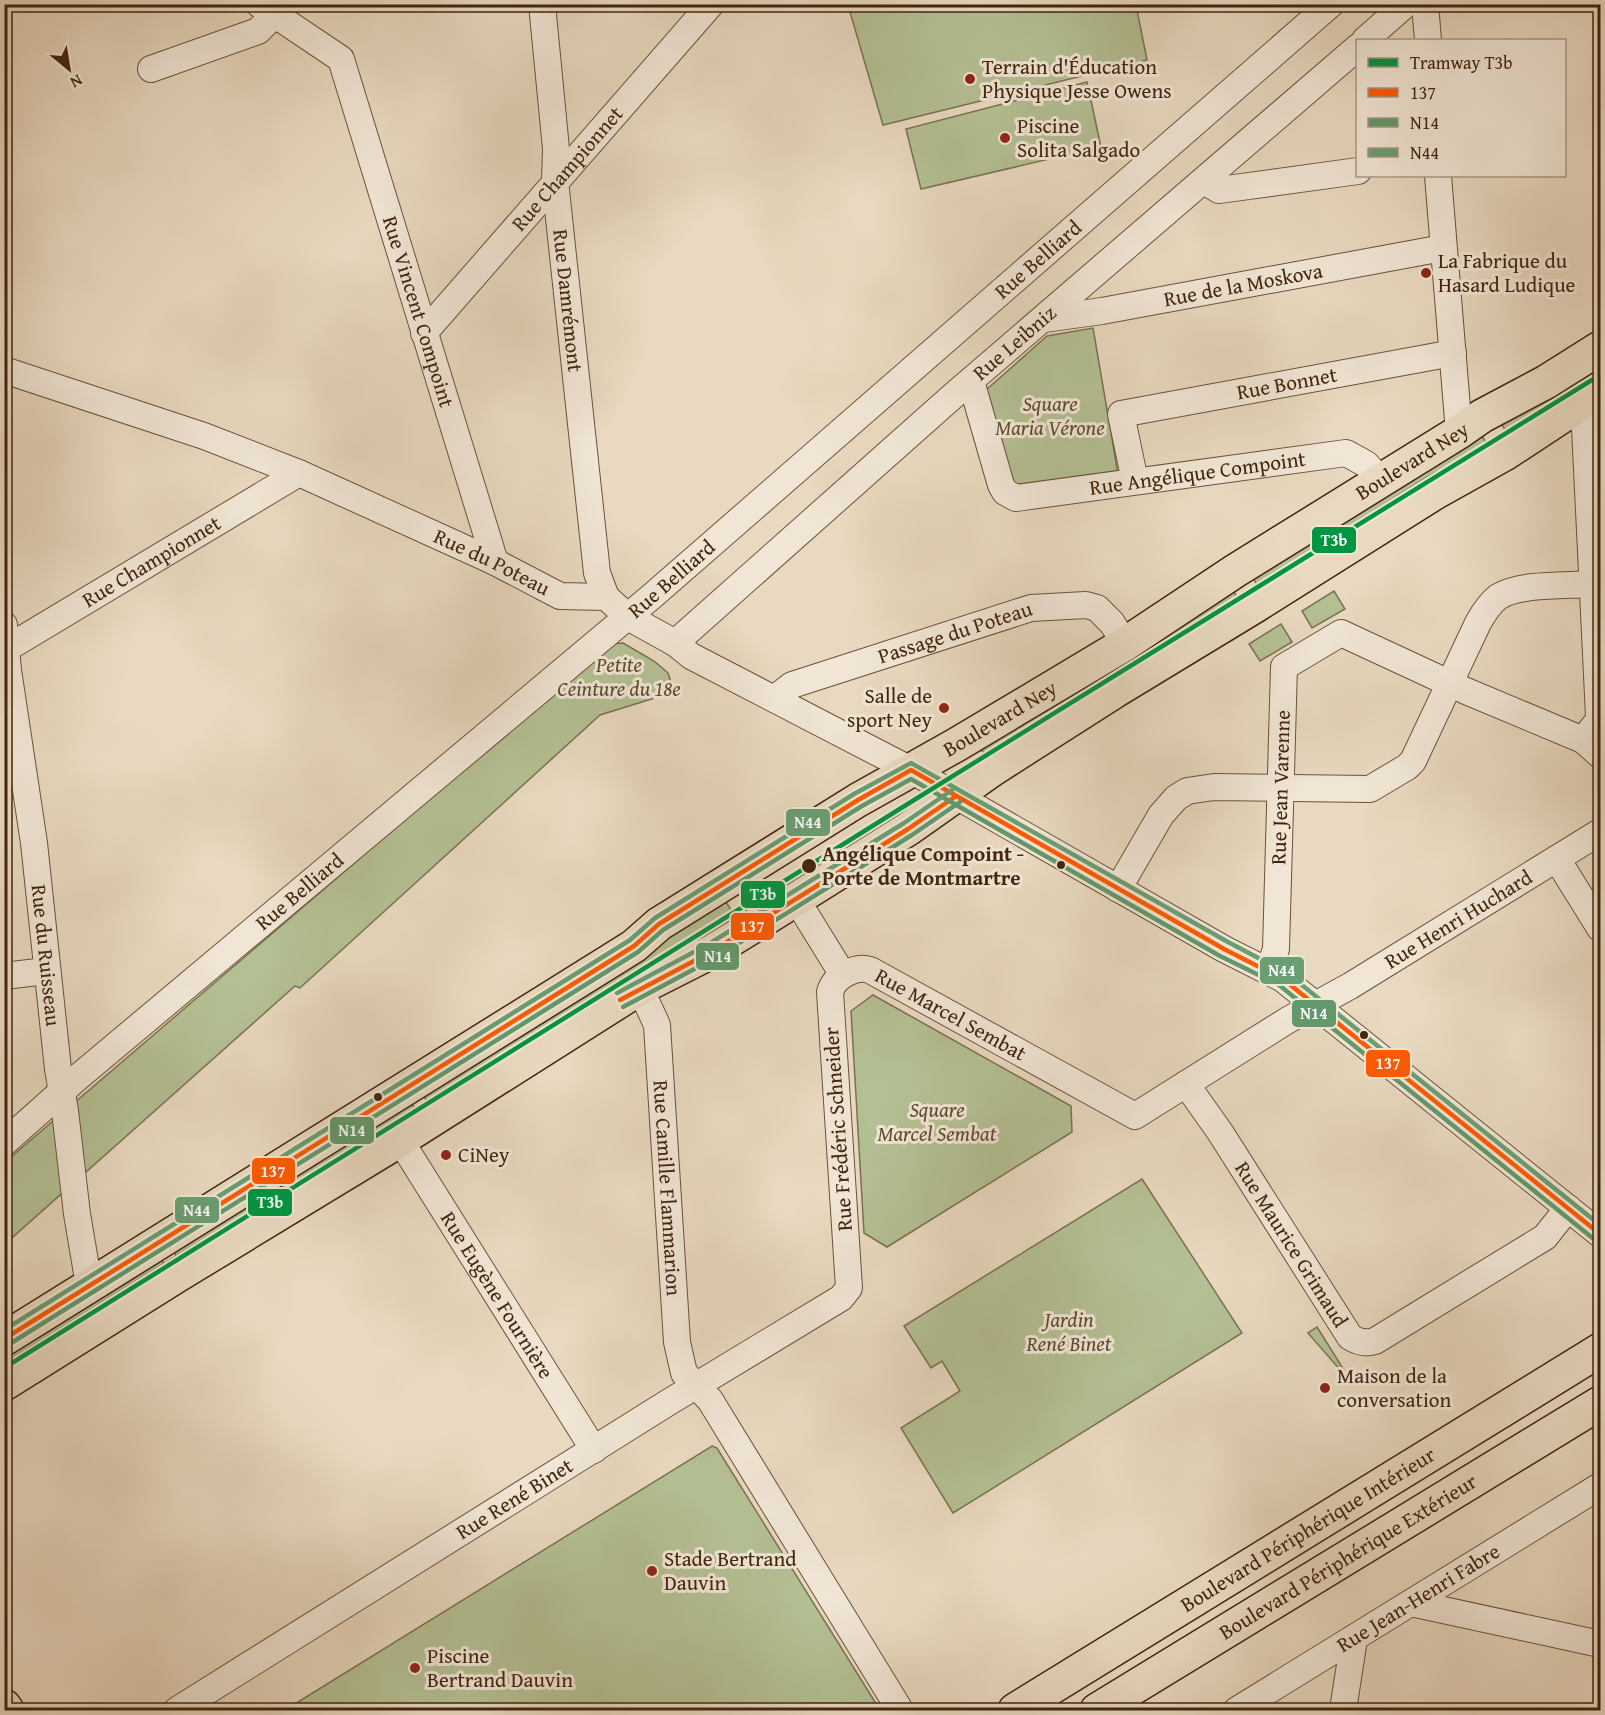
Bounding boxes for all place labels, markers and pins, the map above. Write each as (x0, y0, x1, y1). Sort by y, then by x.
place label: Terrain d'Éducation Physique Jesse Owens (982, 51, 1172, 106)
marker: Terrain d'Éducation Physique Jesse Owens (963, 72, 977, 86)
place label: Piscine Solita Salgado (1017, 110, 1140, 165)
marker: Piscine Solita Salgado (998, 131, 1012, 145)
place label: La Fabrique du Hasard Ludique (1438, 245, 1576, 300)
marker: La Fabrique du Hasard Ludique (1419, 266, 1433, 280)
place label: Salle de sport Ney (847, 680, 933, 735)
marker: Salle de sport Ney (937, 701, 951, 715)
place label: Angélique Compoint - Porte de Montmartre (822, 838, 1025, 893)
marker: Angélique Compoint - Porte de Montmartre (800, 857, 818, 875)
unlabelled marker (1055, 859, 1067, 871)
unlabelled marker (1358, 1029, 1370, 1041)
unlabelled marker (372, 1091, 384, 1103)
place label: CiNey (458, 1139, 510, 1170)
marker: CiNey (439, 1148, 453, 1162)
place label: Maison de la conversation (1337, 1360, 1452, 1415)
marker: Maison de la conversation (1318, 1381, 1332, 1395)
place label: Stade Bertrand Dauvin (664, 1543, 797, 1598)
marker: Stade Bertrand Dauvin (645, 1564, 659, 1578)
place label: Piscine Bertrand Dauvin (427, 1640, 573, 1695)
marker: Piscine Bertrand Dauvin (408, 1661, 422, 1675)

